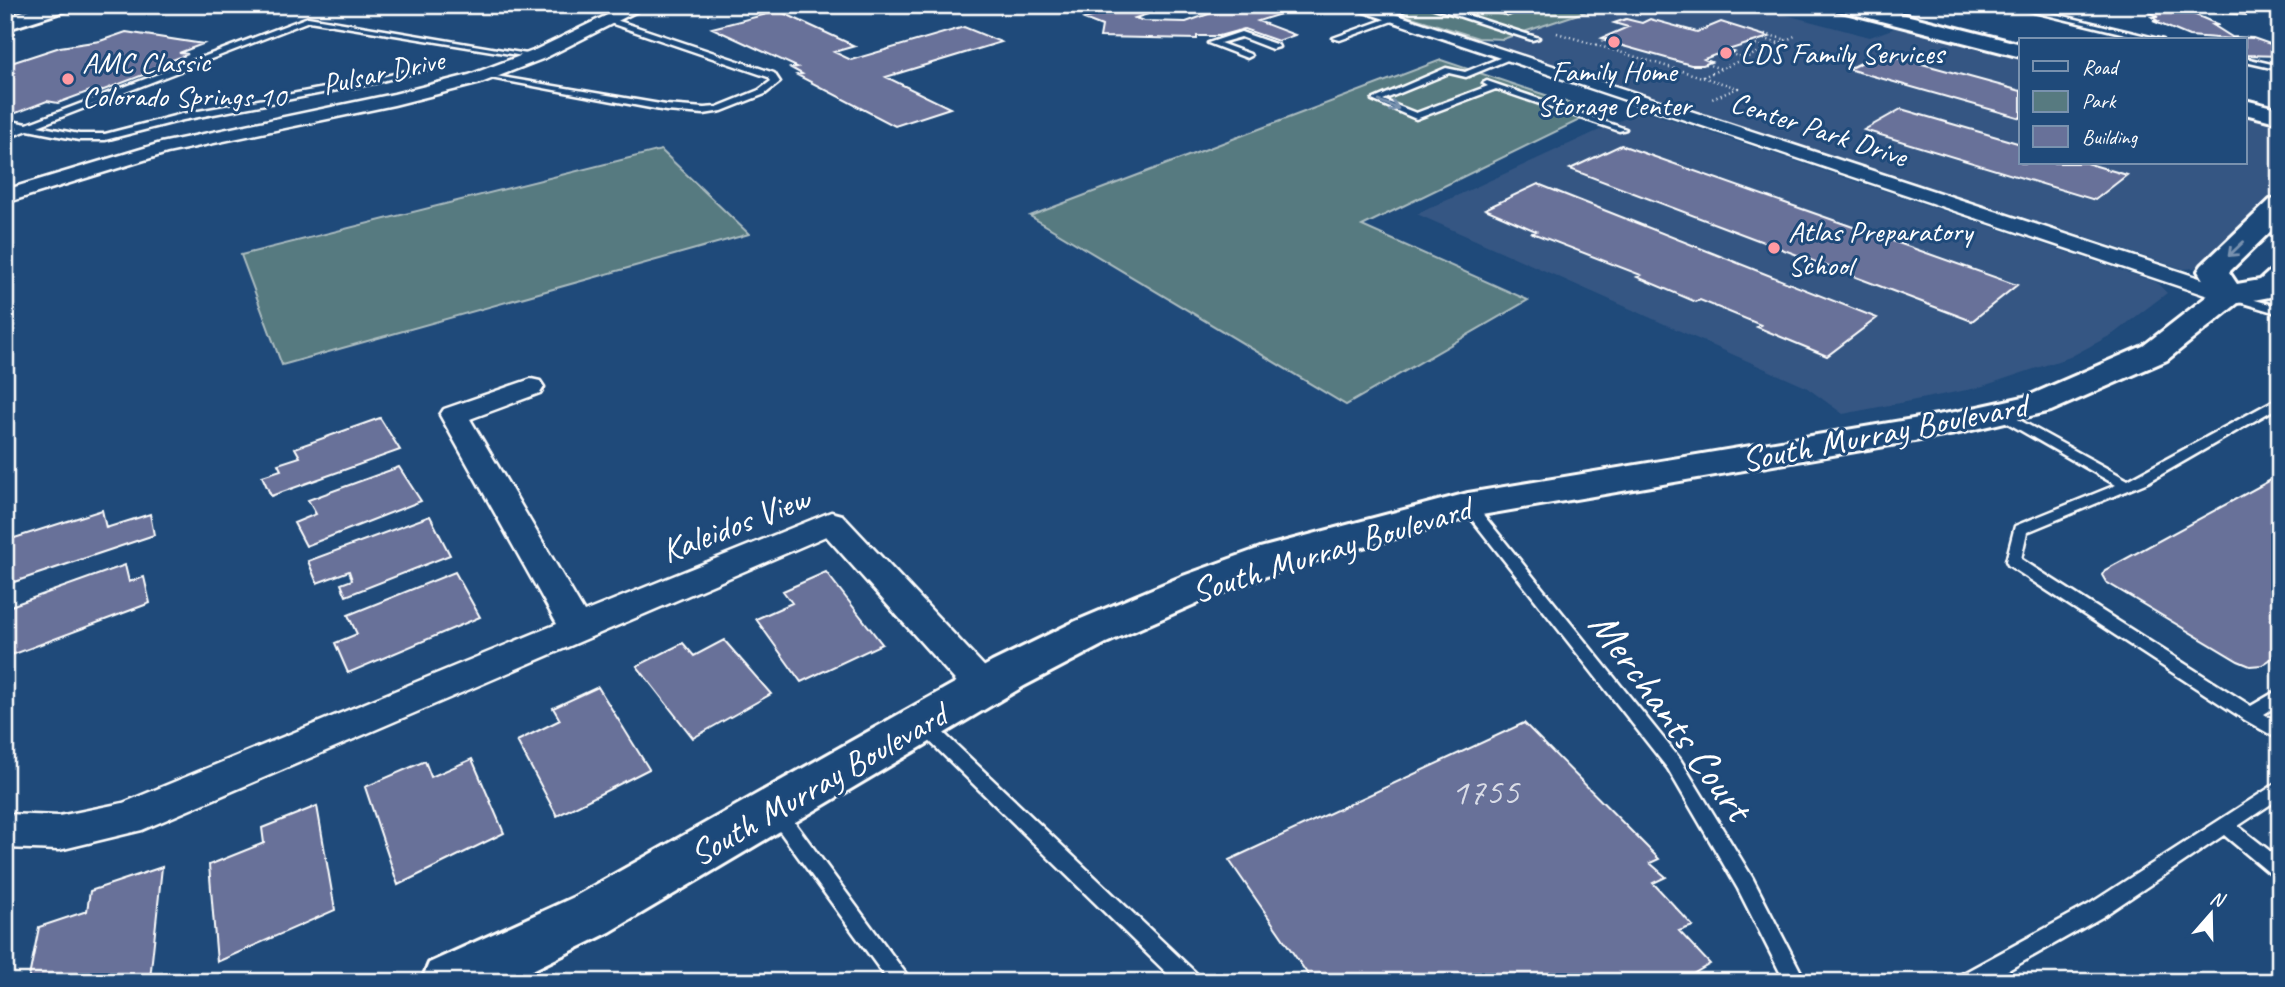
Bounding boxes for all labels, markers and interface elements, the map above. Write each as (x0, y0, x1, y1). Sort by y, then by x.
marker: Family Home Storage Center (1606, 34, 1622, 50)
place label: LDS Family Services (1740, 34, 1946, 72)
legend (2019, 38, 2246, 164)
street label: Pulsar Drive (319, 40, 450, 103)
place label: AMC Classic Colorado Springs 10 (82, 43, 289, 115)
marker: LDS Family Services (1718, 45, 1734, 61)
place label: Family Home Storage Center (1537, 52, 1693, 124)
text: Road (2082, 54, 2121, 80)
marker: AMC Classic Colorado Springs 10 (60, 71, 76, 87)
street label: Center Park Drive (1726, 83, 1914, 176)
text: Park (2082, 88, 2117, 114)
one-way arrow (1378, 99, 1399, 112)
text: Building (2082, 124, 2139, 150)
place label: Atlas Preparatory School (1788, 212, 1975, 284)
marker: Atlas Preparatory School (1766, 240, 1782, 256)
one-way arrow (2228, 240, 2245, 257)
street label: South Murray Boulevard (1738, 382, 2036, 482)
street label: Kaleidos View (655, 475, 818, 573)
street label: South Murray Boulevard (1186, 484, 1481, 613)
street label: Merchants Court (1577, 601, 1767, 834)
street label: South Murray Boulevard (682, 690, 959, 876)
house number: 1755 (1451, 768, 1521, 815)
north arrow (2176, 878, 2246, 948)
text: N (2207, 886, 2229, 913)

